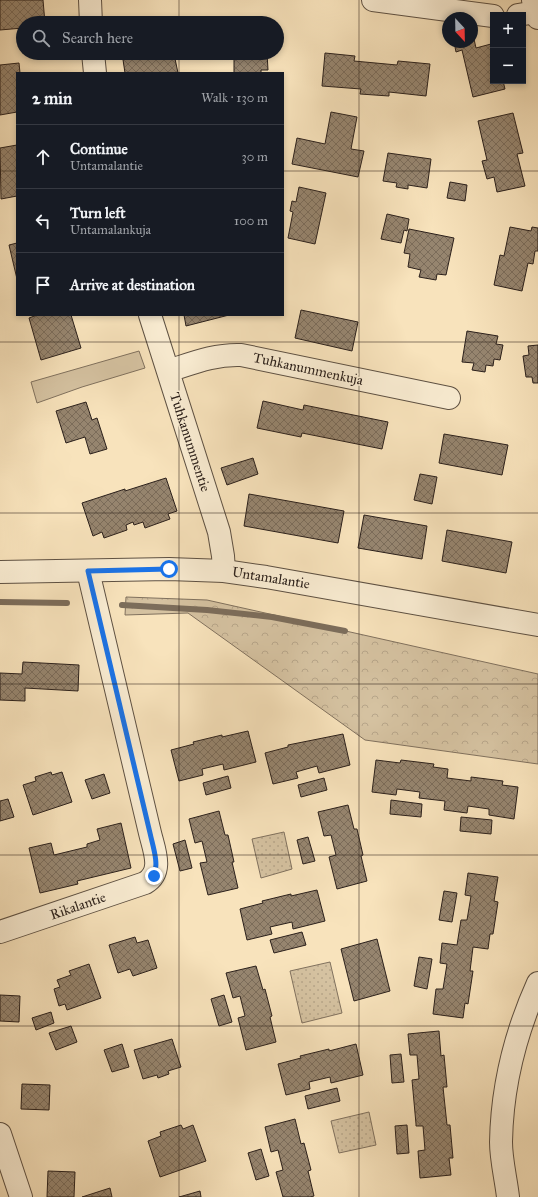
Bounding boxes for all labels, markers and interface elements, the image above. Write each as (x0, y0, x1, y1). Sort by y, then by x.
north arrow (442, 12, 478, 48)
map controls (490, 12, 526, 84)
button: + (490, 12, 526, 48)
search box (16, 16, 284, 60)
icon: search (30, 27, 52, 49)
text: Search here (62, 29, 133, 47)
button: − (490, 48, 526, 84)
text: 2 min (32, 88, 72, 109)
text: Walk · 130 m (201, 90, 268, 106)
text: Continue (70, 140, 128, 158)
icon: ahead (32, 146, 54, 168)
text: 30 m (242, 149, 268, 165)
text: Untamalantie (70, 158, 143, 174)
text: Turn left (70, 204, 126, 222)
icon: left (32, 210, 54, 232)
text: 100 m (234, 213, 268, 229)
text: Untamalankuja (70, 222, 151, 238)
icon: arrive (32, 274, 54, 296)
text: Arrive at destination (70, 276, 195, 294)
street label: Tuhkanummenkuja (251, 349, 365, 389)
street label: Tuhkanummentie (166, 390, 214, 494)
route start (160, 560, 178, 578)
street label: Untamalantie (231, 563, 311, 593)
route end (145, 867, 163, 885)
street label: Rikalantie (48, 888, 108, 923)

